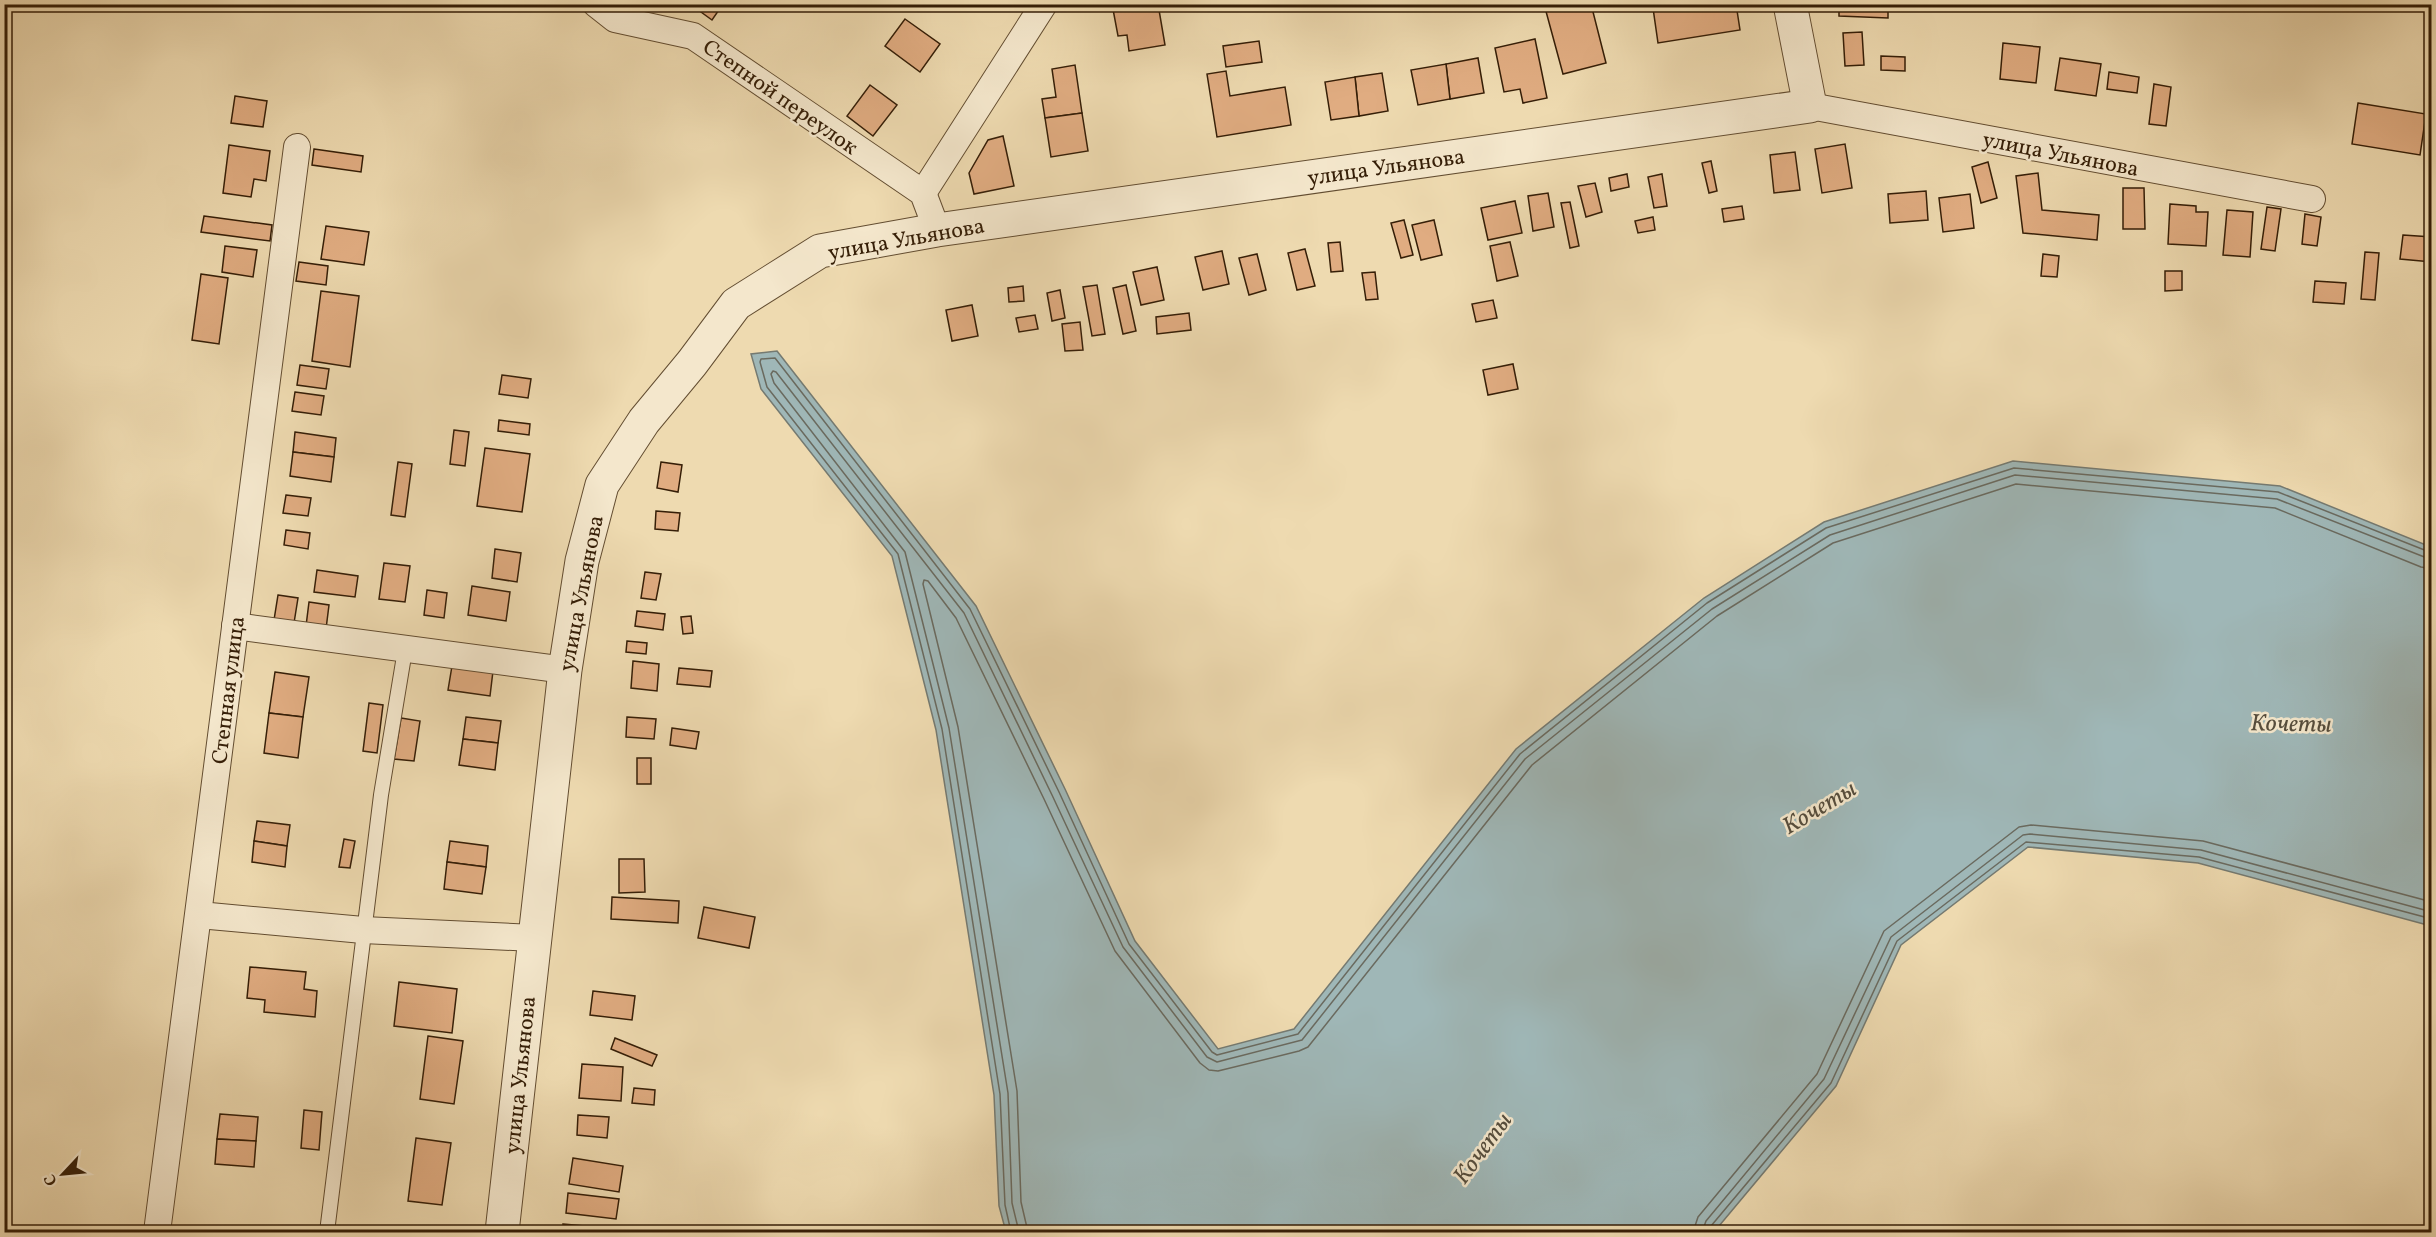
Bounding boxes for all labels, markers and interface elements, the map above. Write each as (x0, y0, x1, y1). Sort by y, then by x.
street label: Степной переулок (696, 33, 864, 164)
street label: улица Ульянова (1980, 125, 2141, 186)
street label: улица Ульянова (1306, 142, 1467, 195)
street label: улица Ульянова (826, 211, 987, 270)
street label: улица Ульянова (552, 513, 613, 674)
street label: Степная улица (205, 615, 254, 766)
water label: Кочеты (2250, 707, 2332, 743)
water label: Кочеты (1776, 773, 1864, 844)
street label: улица Ульянова (498, 995, 545, 1156)
water label: Кочеты (1446, 1106, 1521, 1192)
north arrow (33, 1144, 93, 1204)
text: С (39, 1170, 63, 1189)

